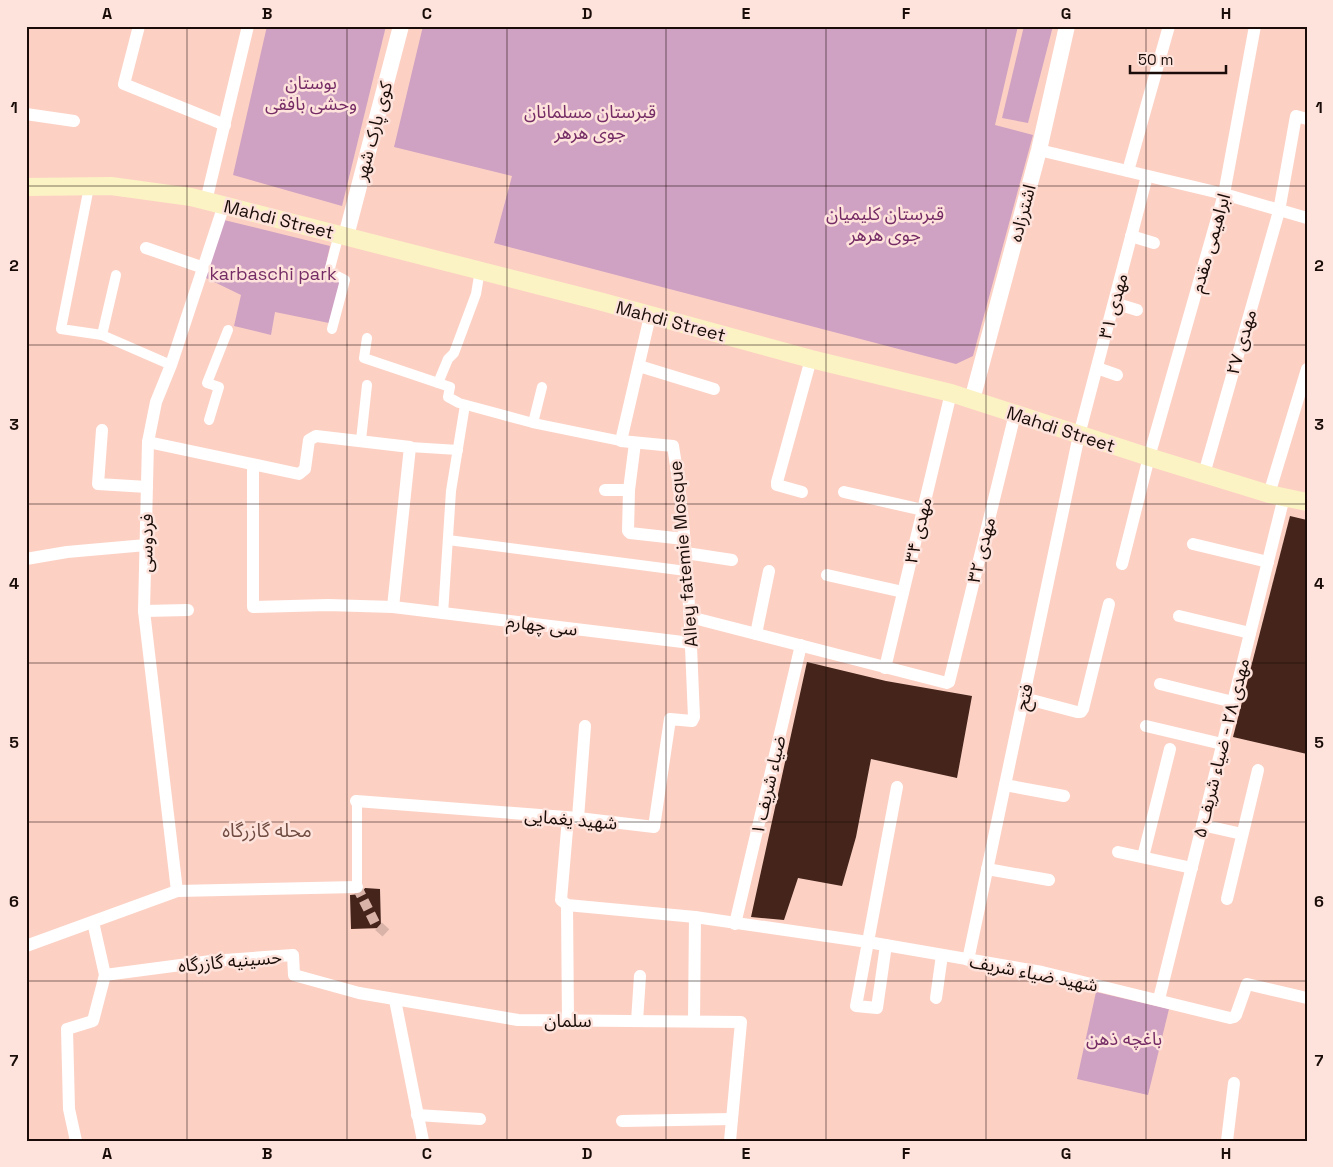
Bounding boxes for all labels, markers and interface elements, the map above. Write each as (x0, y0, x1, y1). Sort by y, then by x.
text: A (102, 3, 112, 24)
text: B (262, 3, 272, 24)
text: C (422, 3, 432, 24)
text: D (582, 3, 592, 24)
text: E (742, 3, 751, 24)
text: F (902, 3, 911, 24)
text: G (1061, 3, 1071, 24)
text: H (1221, 3, 1231, 24)
scale bar (1130, 42, 1227, 74)
text: 50 m (1138, 50, 1173, 69)
park label: بوستان وحشی بافقی (265, 71, 357, 115)
street label: کوی پارک شهر (348, 78, 398, 184)
text: 1 (10, 97, 18, 118)
text: 1 (1315, 97, 1323, 118)
park label: قبرستان مسلمانان جوی هرهر (524, 100, 656, 144)
street label: اشترزاده (1003, 182, 1041, 244)
street label: ابراهیمی مقدم (1185, 191, 1238, 296)
street label: Mahdi Street (222, 194, 336, 244)
park label: قبرستان کلیمیان جوی هرهر (826, 202, 944, 246)
text: 2 (9, 255, 19, 276)
text: 2 (1314, 255, 1324, 276)
park label: karbaschi park (209, 262, 337, 285)
street label: مهدی ۳۱ (1093, 271, 1133, 341)
street label: Mahdi Street (614, 295, 728, 347)
street label: مهدی ۲۷ (1221, 307, 1261, 377)
street label: Mahdi Street (1004, 401, 1118, 457)
text: 3 (9, 414, 19, 435)
text: 3 (1314, 414, 1324, 435)
street label: Alley fatemie Mosque (663, 460, 703, 648)
street label: مهدی ۳۴ (899, 495, 937, 565)
street label: فردوسی (134, 513, 158, 573)
street label: مهدی ۳۲ (962, 515, 1000, 585)
text: 4 (9, 573, 19, 594)
text: 4 (1314, 573, 1324, 594)
street label: سی چهارم (505, 609, 579, 644)
street label: مهدی ۲۸ - ضیاء شریف ۵ (1188, 656, 1254, 840)
street label: فتح (1010, 682, 1040, 713)
text: 5 (9, 732, 19, 753)
text: 5 (1314, 732, 1324, 753)
street label: ضیاء شریف ۱ (745, 733, 791, 837)
street label: شهید یغمایی (524, 803, 618, 835)
district label: محله گازرگاه (222, 818, 312, 843)
text: 6 (9, 891, 19, 912)
text: 6 (1314, 891, 1324, 912)
street label: حسینیه گازرگاه (177, 945, 283, 977)
street label: شهید ضیاء شریف (968, 949, 1100, 997)
street label: سلمان (544, 1009, 592, 1032)
park label: باغچه ذهن (1086, 1027, 1162, 1050)
text: 7 (10, 1050, 19, 1071)
text: 7 (1315, 1050, 1324, 1071)
text: A (102, 1143, 112, 1164)
text: B (262, 1143, 272, 1164)
text: C (422, 1143, 432, 1164)
text: D (582, 1143, 592, 1164)
text: E (742, 1143, 751, 1164)
text: F (902, 1143, 911, 1164)
text: G (1061, 1143, 1071, 1164)
text: H (1221, 1143, 1231, 1164)

